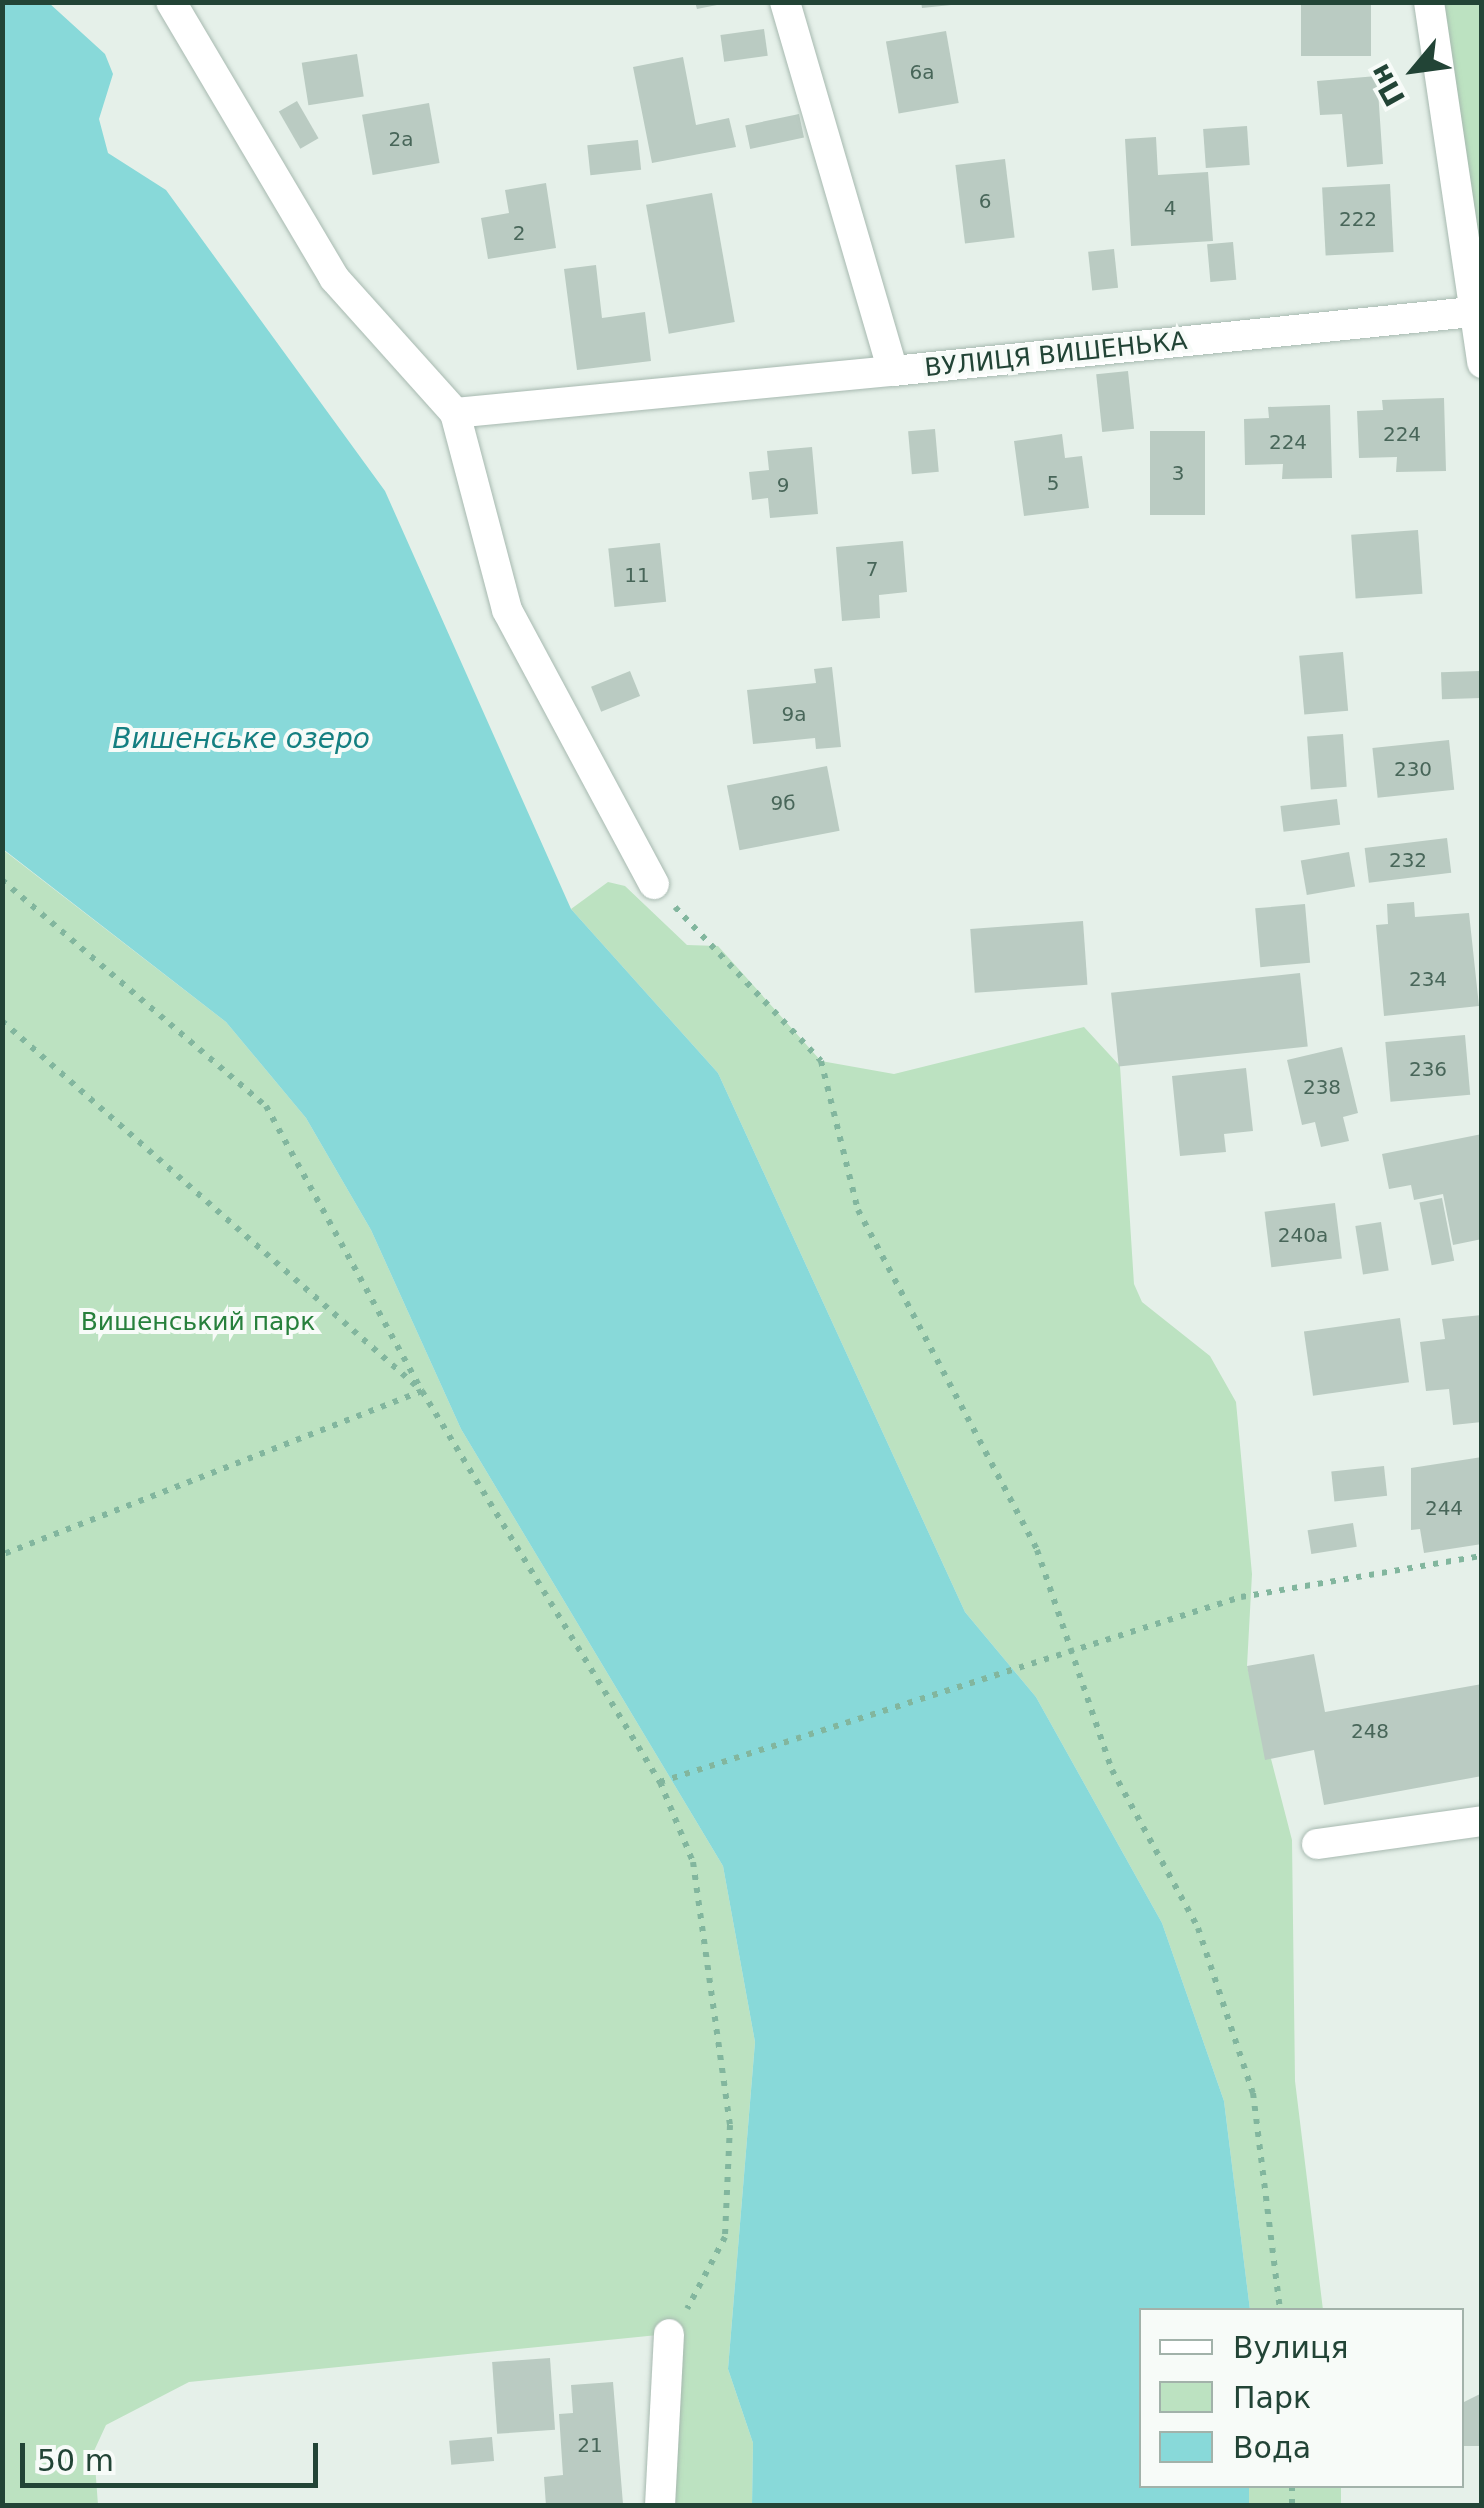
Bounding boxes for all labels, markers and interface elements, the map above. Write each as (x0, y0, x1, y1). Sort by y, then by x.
north arrow (1364, 20, 1464, 120)
text: Пн (1363, 58, 1412, 111)
house number: 6а (910, 60, 934, 84)
house number: 2а (389, 127, 413, 151)
house number: 6 (979, 189, 991, 213)
house number: 4 (1164, 196, 1176, 220)
house number: 222 (1339, 207, 1377, 231)
house number: 2 (513, 221, 525, 245)
street label: ВУЛИЦЯ ВИШЕНЬКА (923, 326, 1189, 384)
house number: 224 (1383, 422, 1421, 446)
house number: 224 (1269, 430, 1307, 454)
house number: 3 (1172, 461, 1184, 485)
house number: 5 (1047, 471, 1059, 495)
house number: 9 (777, 473, 789, 497)
house number: 7 (866, 557, 878, 581)
house number: 11 (624, 563, 650, 587)
house number: 9а (782, 702, 806, 726)
water label: Вишенське озеро (112, 722, 370, 756)
house number: 230 (1394, 757, 1432, 781)
house number: 9б (770, 791, 796, 815)
house number: 232 (1389, 848, 1427, 872)
house number: 234 (1409, 967, 1447, 991)
house number: 236 (1409, 1057, 1447, 1081)
house number: 238 (1303, 1075, 1341, 1099)
house number: 240а (1278, 1223, 1328, 1247)
park label: Вишенський парк (81, 1307, 315, 1337)
house number: 244 (1425, 1496, 1463, 1520)
house number: 248 (1351, 1719, 1389, 1743)
legend (1139, 2308, 1464, 2488)
text: Вулиця (1233, 2330, 1348, 2365)
text: Парк (1233, 2380, 1311, 2415)
scale bar (25, 2423, 322, 2485)
text: Вода (1233, 2430, 1311, 2465)
house number: 21 (577, 2433, 603, 2457)
text: 50 m (37, 2443, 114, 2478)

